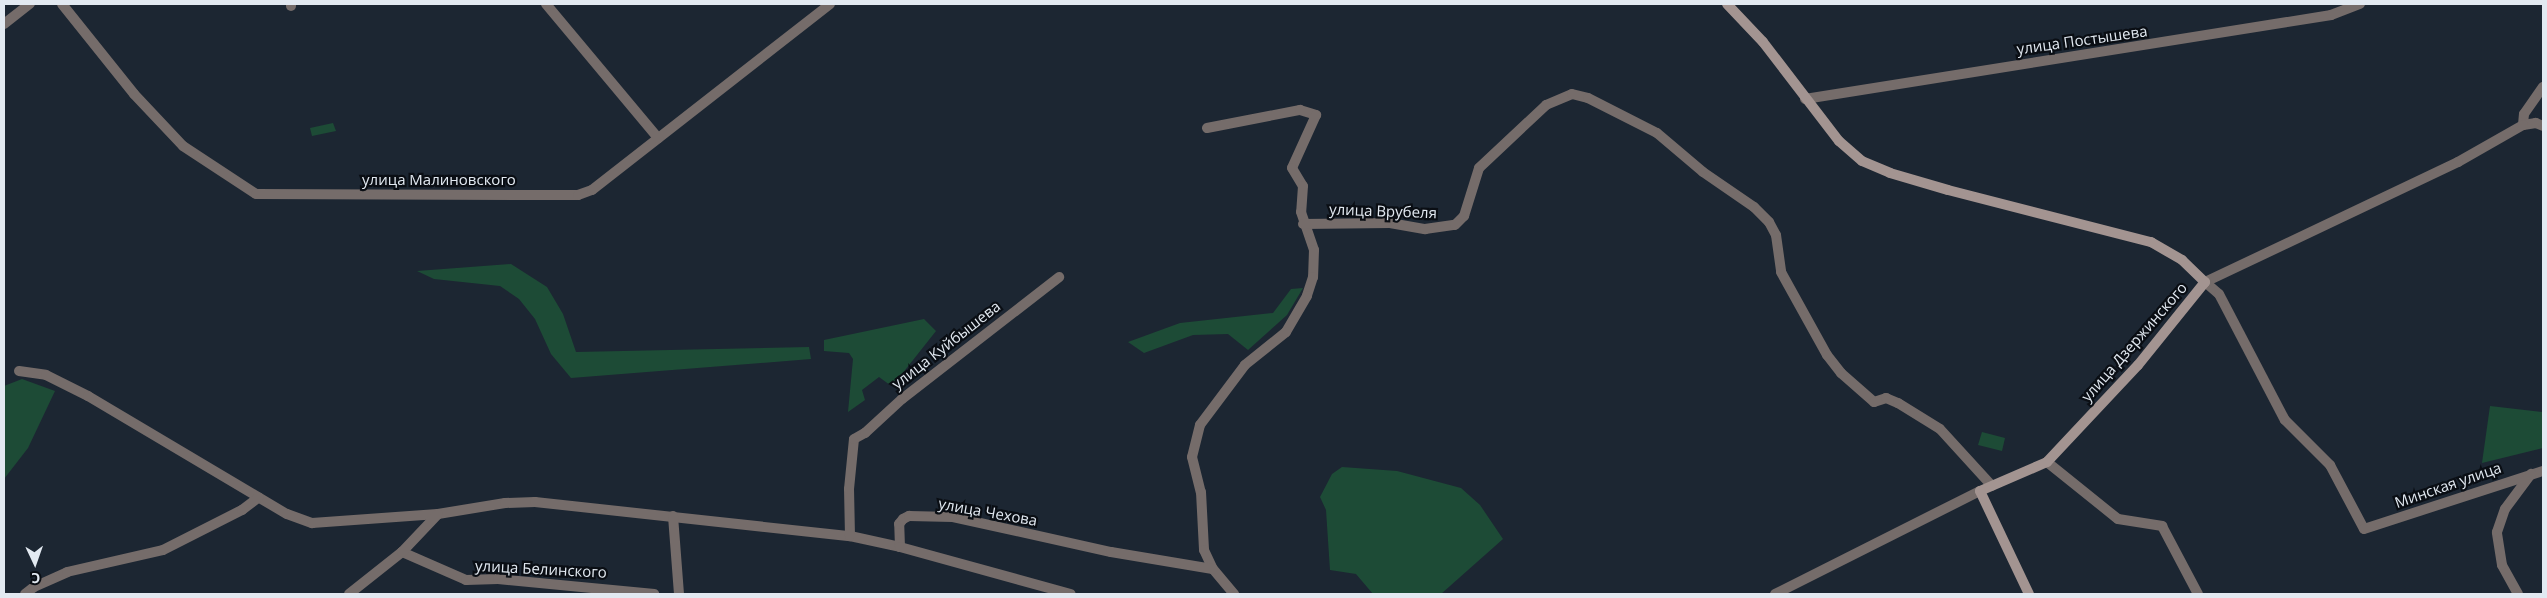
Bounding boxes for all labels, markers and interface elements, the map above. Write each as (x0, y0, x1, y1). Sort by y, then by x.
street label: улица Постышева (2016, 22, 2148, 58)
street label: улица Малиновского (362, 171, 516, 189)
street label: улица Врубеля (1329, 200, 1437, 222)
street label: улица Дзержинского (2077, 279, 2191, 405)
street label: улица Куйбышева (888, 297, 1004, 393)
street label: Минская улица (2392, 458, 2504, 512)
street label: улица Чехова (937, 494, 1039, 530)
north arrow (10, 538, 60, 588)
street label: улица Белинского (475, 557, 607, 581)
text: С (31, 569, 41, 588)

